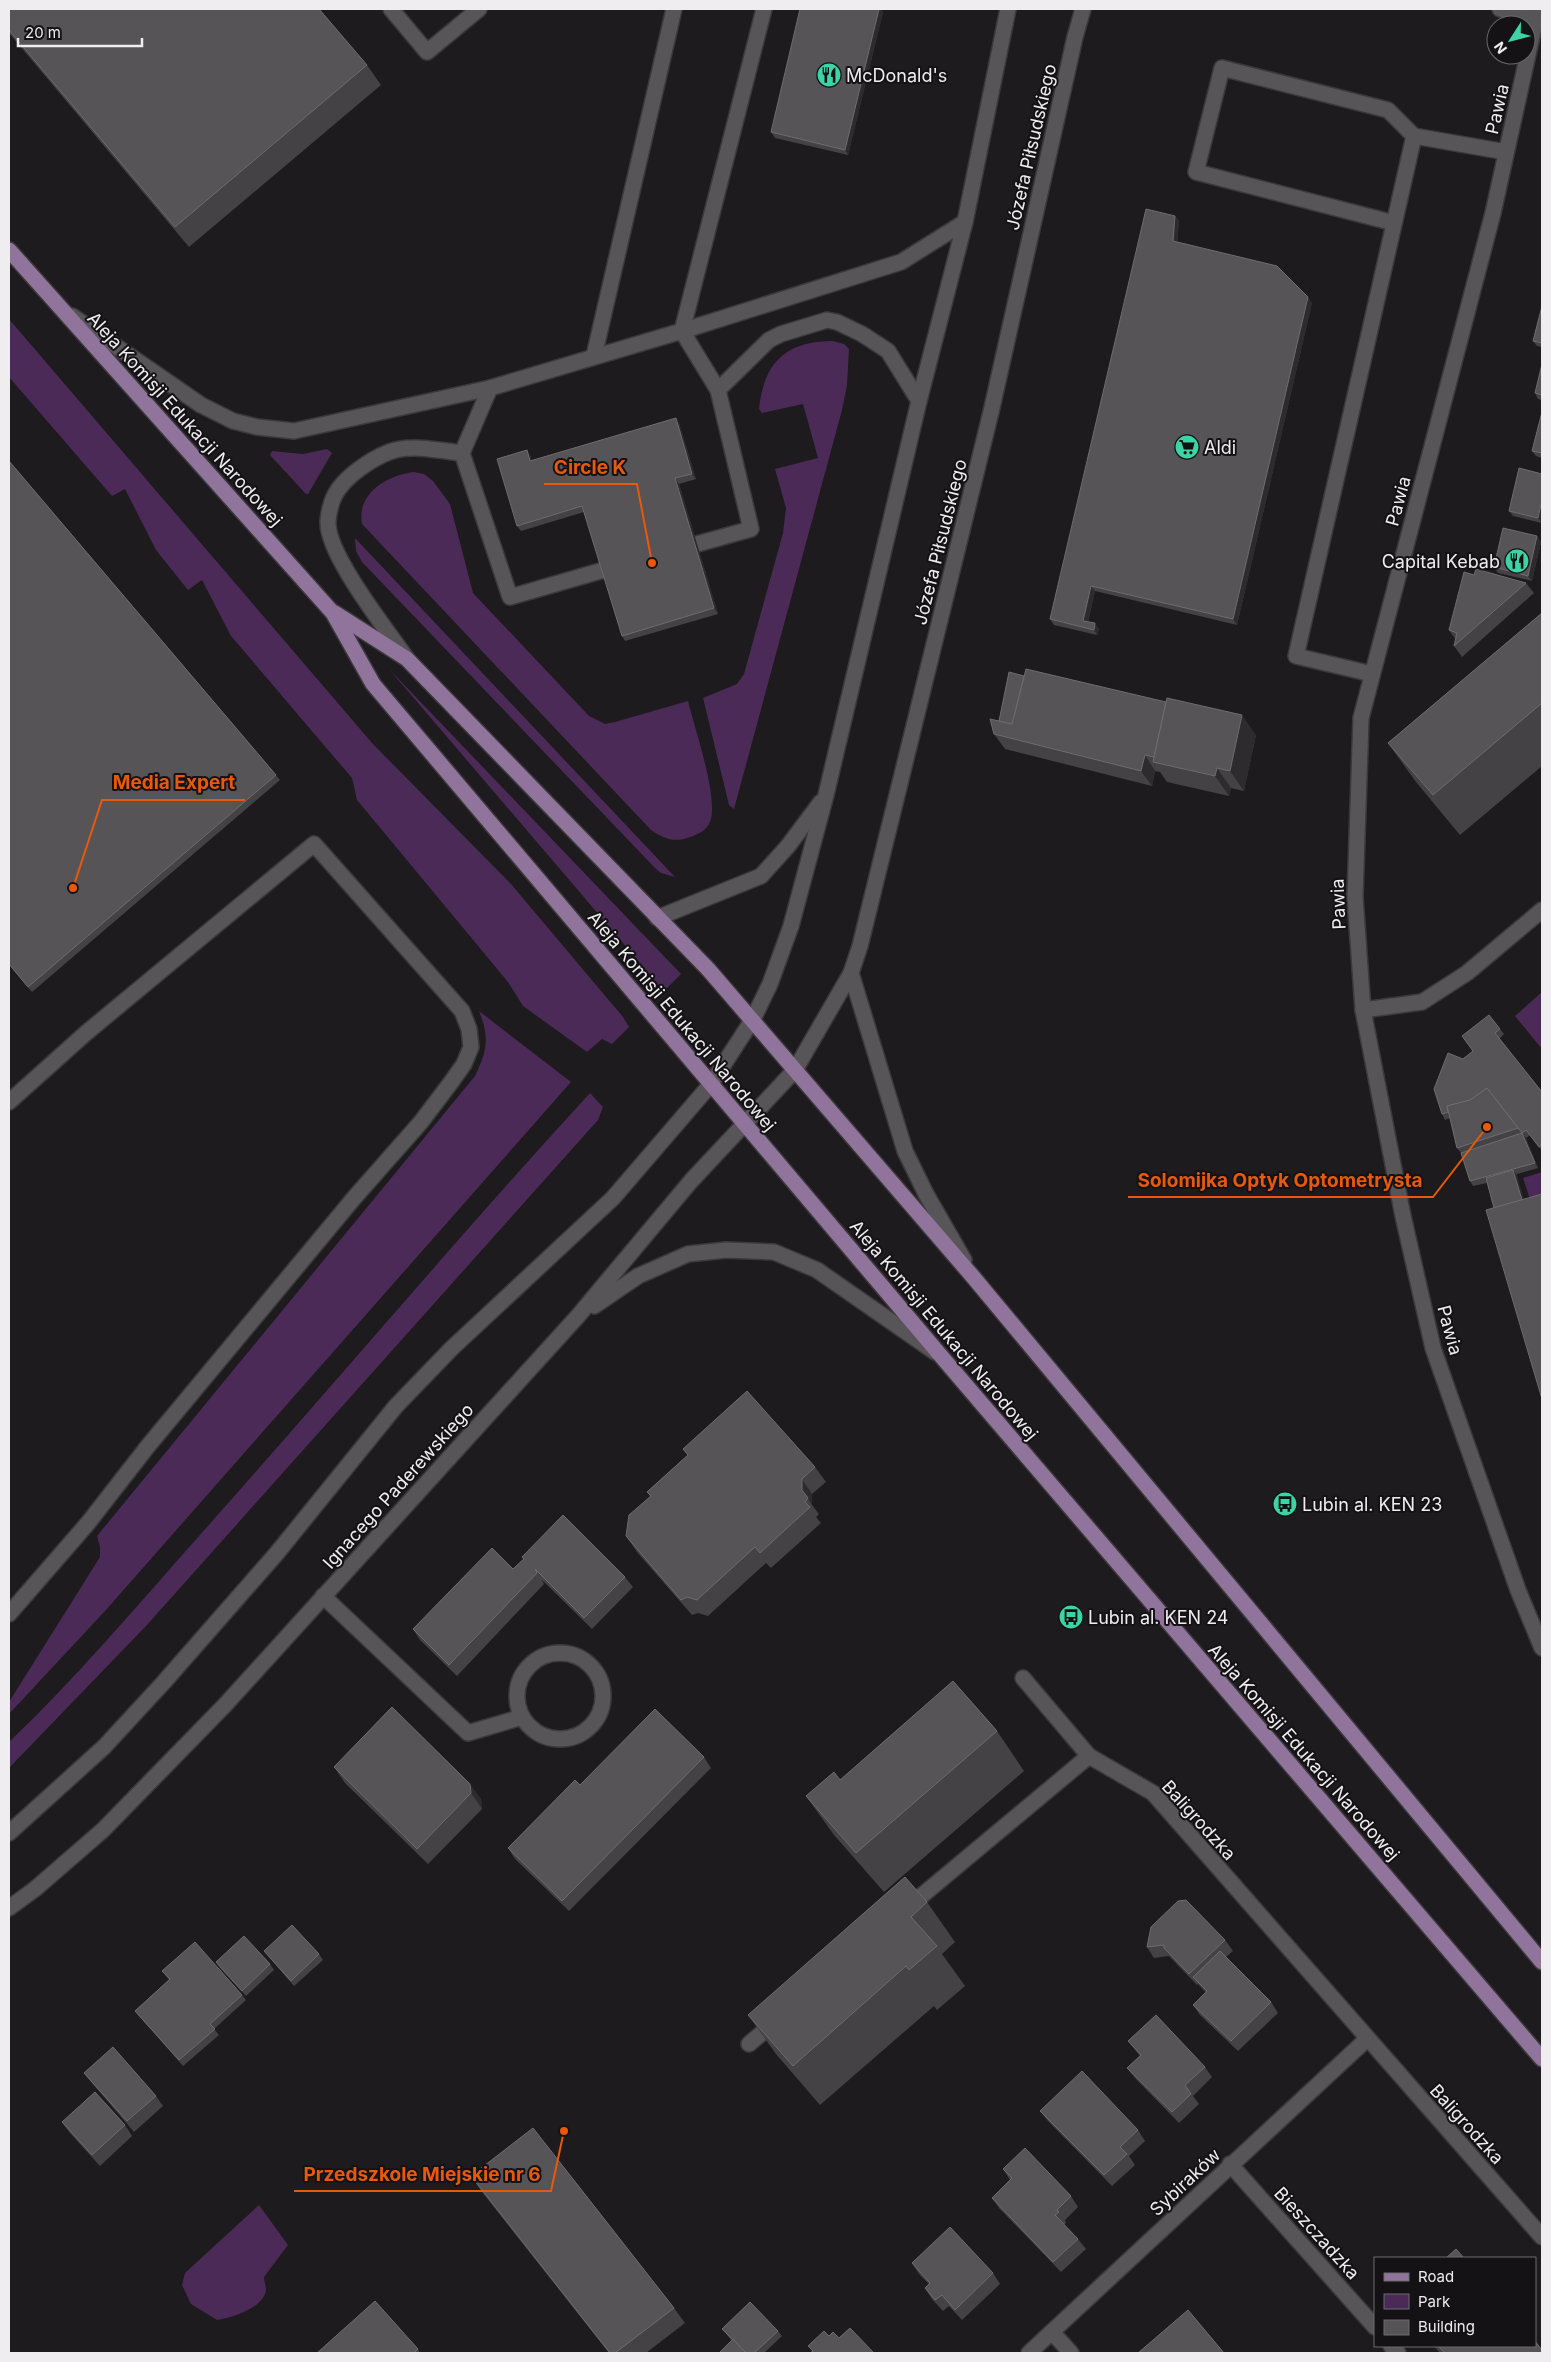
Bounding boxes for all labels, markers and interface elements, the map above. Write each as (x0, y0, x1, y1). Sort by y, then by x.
scale bar (18, 15, 141, 47)
north arrow (1486, 15, 1536, 65)
text: 20 m (25, 23, 61, 42)
text: N (1490, 39, 1510, 57)
restaurant icon: McDonald's (816, 62, 842, 88)
street label: Józefa Piłsudskiego (1002, 62, 1060, 232)
place label: McDonald's (846, 65, 947, 86)
street label: Pawia (1481, 82, 1513, 136)
street label: Aleja Komisji Edukacji Narodowej (83, 308, 287, 530)
supermarket icon: Aldi (1174, 434, 1200, 460)
place label: Aldi (1204, 437, 1236, 458)
callout: Circle K (544, 450, 637, 484)
text: Circle K (554, 456, 626, 479)
street label: Józefa Piłsudskiego (909, 457, 971, 627)
street label: Pawia (1381, 474, 1415, 528)
restaurant icon: Capital Kebab (1504, 548, 1530, 574)
place label: Capital Kebab (1382, 551, 1500, 572)
callout: Media Expert (102, 766, 245, 800)
text: Media Expert (113, 771, 235, 794)
street label: Pawia (1327, 878, 1349, 930)
street label: Aleja Komisji Edukacji Narodowej (584, 907, 780, 1135)
callout: Solomijka Optyk Optometrysta (1128, 1163, 1433, 1197)
text: Solomijka Optyk Optometrysta (1138, 1169, 1422, 1192)
street label: Aleja Komisji Edukacji Narodowej (846, 1216, 1042, 1444)
street label: Pawia (1433, 1303, 1467, 1357)
street label: Ignacego Paderewskiego (318, 1399, 478, 1573)
bus stop icon: Lubin al. KEN 23 (1272, 1491, 1298, 1517)
place label: Lubin al. KEN 23 (1302, 1494, 1442, 1515)
bus stop icon: Lubin al. KEN 24 (1058, 1604, 1084, 1630)
place label: Lubin al. KEN 24 (1088, 1607, 1228, 1628)
street label: Aleja Komisji Edukacji Narodowej (1204, 1639, 1404, 1865)
street label: Baligrodzka (1158, 1776, 1240, 1864)
street label: Baligrodzka (1426, 2080, 1508, 2168)
street label: Sybiraków (1145, 2144, 1225, 2220)
callout: Przedszkole Miejskie nr 6 (294, 2157, 551, 2191)
text: Przedszkole Miejskie nr 6 (304, 2163, 540, 2186)
street label: Bieszczadzka (1270, 2183, 1364, 2283)
legend (1374, 2257, 1536, 2347)
text: Road (1418, 2267, 1454, 2286)
text: Park (1418, 2292, 1451, 2311)
text: Building (1418, 2317, 1475, 2336)

